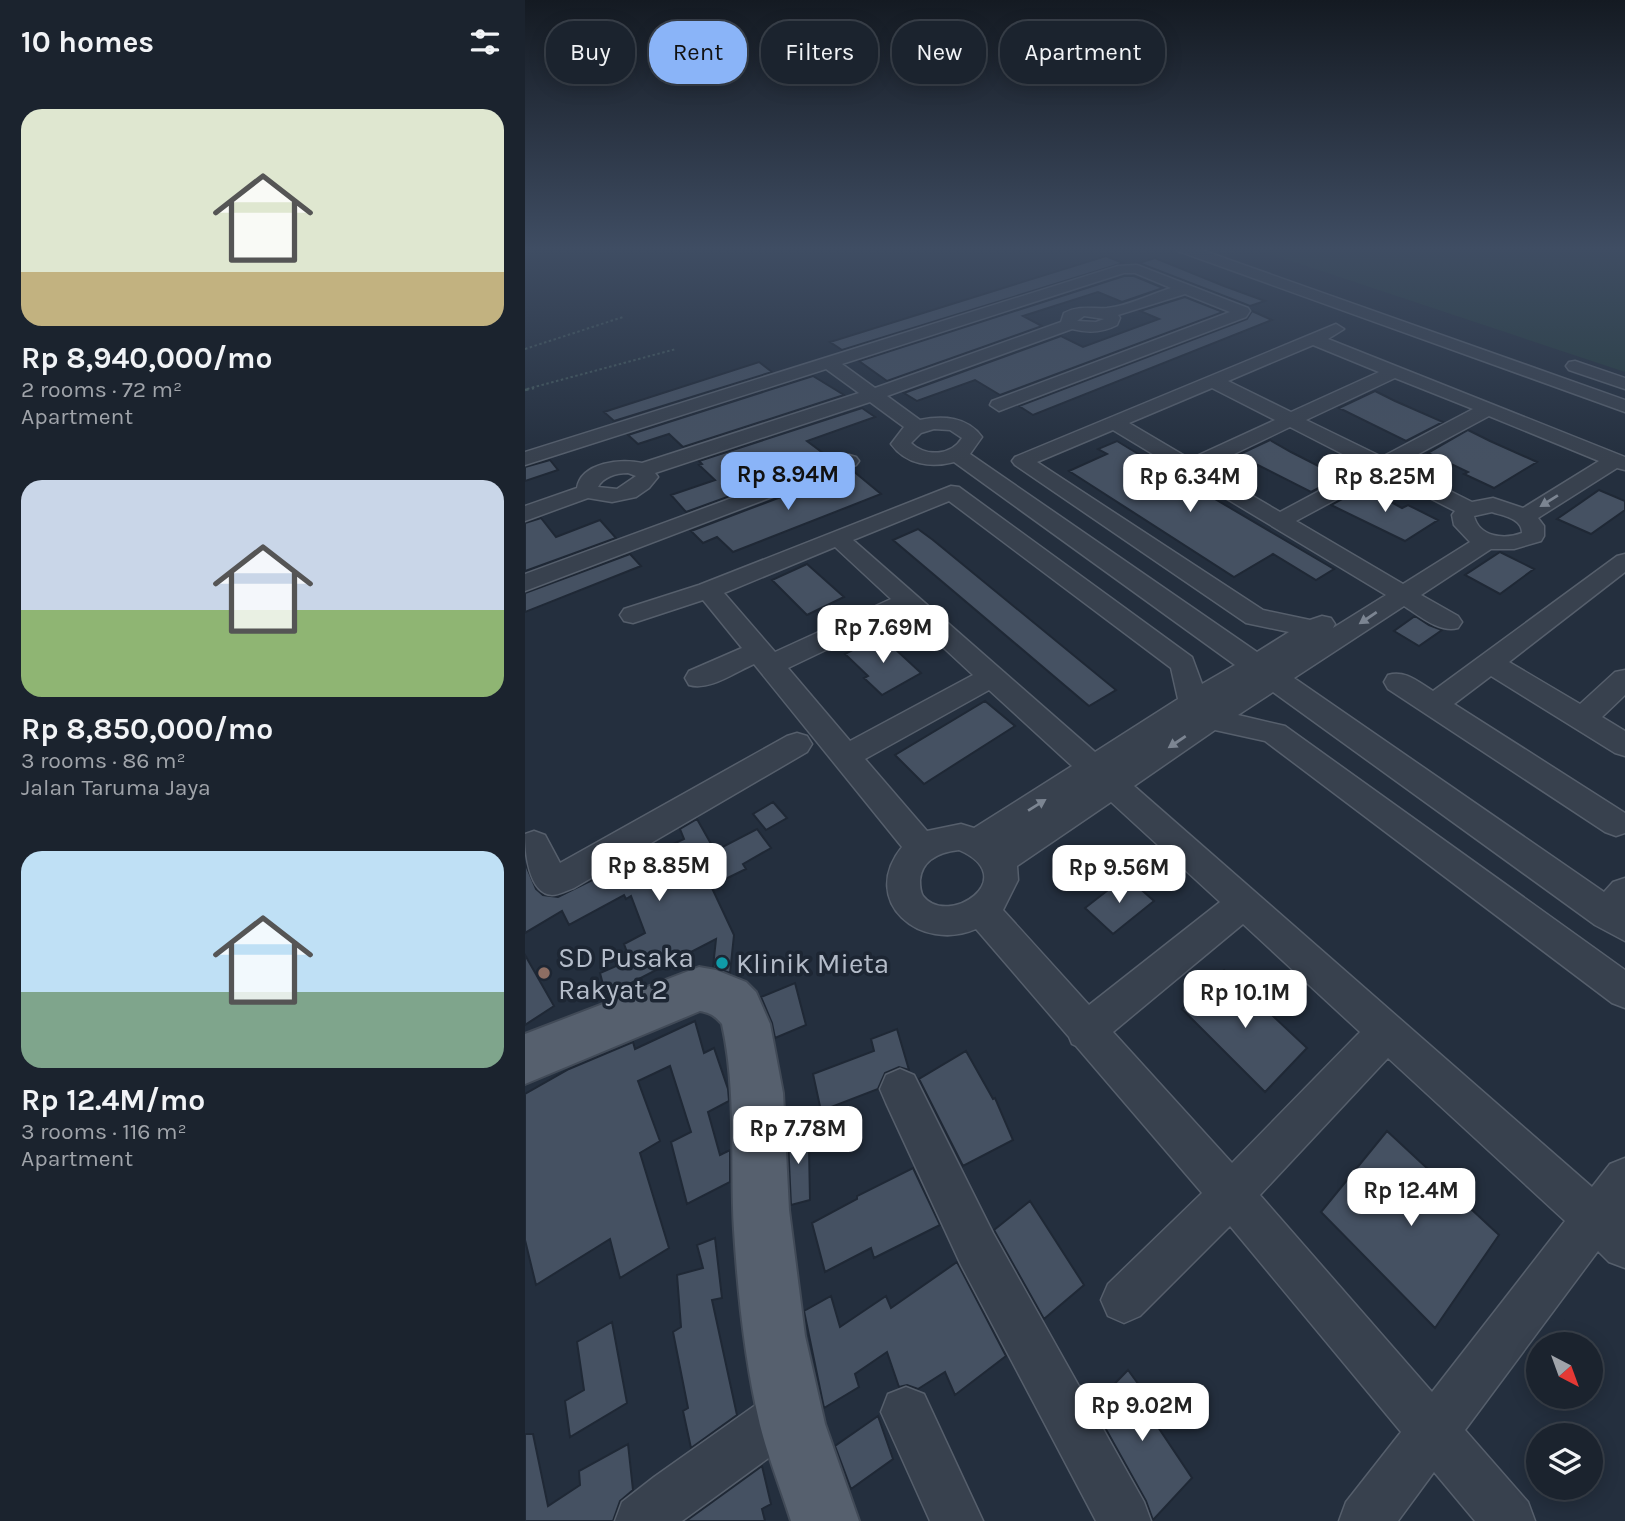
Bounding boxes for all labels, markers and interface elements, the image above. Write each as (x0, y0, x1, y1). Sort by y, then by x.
chip: Buy (546, 21, 635, 84)
chip: Rent (649, 21, 747, 84)
chip: Filters (761, 21, 878, 84)
chip: New (892, 21, 986, 84)
chip: Apartment (1000, 21, 1165, 84)
icon: filters (466, 23, 504, 61)
text: 10 homes (21, 24, 154, 60)
icon: home (200, 155, 326, 281)
text: Rp 8,940,000/mo (21, 340, 272, 376)
text: 2 rooms · 72 m² (21, 376, 182, 403)
text: Apartment (21, 403, 133, 430)
pin: Rp 8.94M (716, 452, 860, 512)
pin: Rp 6.34M (1118, 454, 1262, 514)
pin: Rp 8.25M (1313, 454, 1457, 514)
text: Rp 8.94M (737, 461, 839, 488)
text: Rp 6.34M (1139, 463, 1241, 490)
text: Rp 8.25M (1334, 463, 1436, 490)
one-way arrow (1539, 495, 1559, 508)
icon: home (200, 526, 326, 652)
pin: Rp 7.69M (811, 606, 955, 665)
one-way arrow (1359, 611, 1377, 625)
text: Rp 7.69M (833, 614, 933, 641)
text: Rp 8,850,000/mo (21, 711, 273, 747)
one-way arrow (1168, 735, 1187, 748)
text: 3 rooms · 86 m² (21, 747, 186, 774)
text: Jalan Taruma Jaya (21, 774, 211, 801)
one-way arrow (1028, 798, 1047, 811)
pin: Rp 8.85M (587, 844, 731, 903)
pin: Rp 9.56M (1047, 846, 1191, 905)
text: Rp 8.85M (608, 852, 710, 879)
text: Rp 9.56M (1068, 854, 1170, 881)
icon: home (200, 897, 326, 1023)
place label: SD Pusaka Rakyat 2 (558, 941, 694, 1006)
place label: Klinik Mieta (736, 947, 889, 980)
marker: Klinik Mieta (714, 955, 730, 971)
marker: SD Pusaka Rakyat 2 (536, 965, 552, 981)
pin: Rp 10.1M (1173, 970, 1317, 1030)
text: Rp 10.1M (1200, 979, 1290, 1006)
text: Rp 12.4M/mo (21, 1082, 205, 1118)
pin: Rp 7.78M (726, 1106, 870, 1166)
text: Rp 7.78M (749, 1115, 847, 1142)
text: 3 rooms · 116 m² (21, 1118, 187, 1145)
text: Apartment (21, 1145, 133, 1172)
pin: Rp 12.4M (1339, 1168, 1483, 1228)
text: Rp 12.4M (1363, 1177, 1459, 1204)
north arrow (1526, 1332, 1603, 1409)
map controls (1526, 1332, 1603, 1500)
pin: Rp 9.02M (1070, 1384, 1214, 1443)
text: Rp 9.02M (1091, 1392, 1193, 1419)
button: layers (1526, 1423, 1603, 1500)

